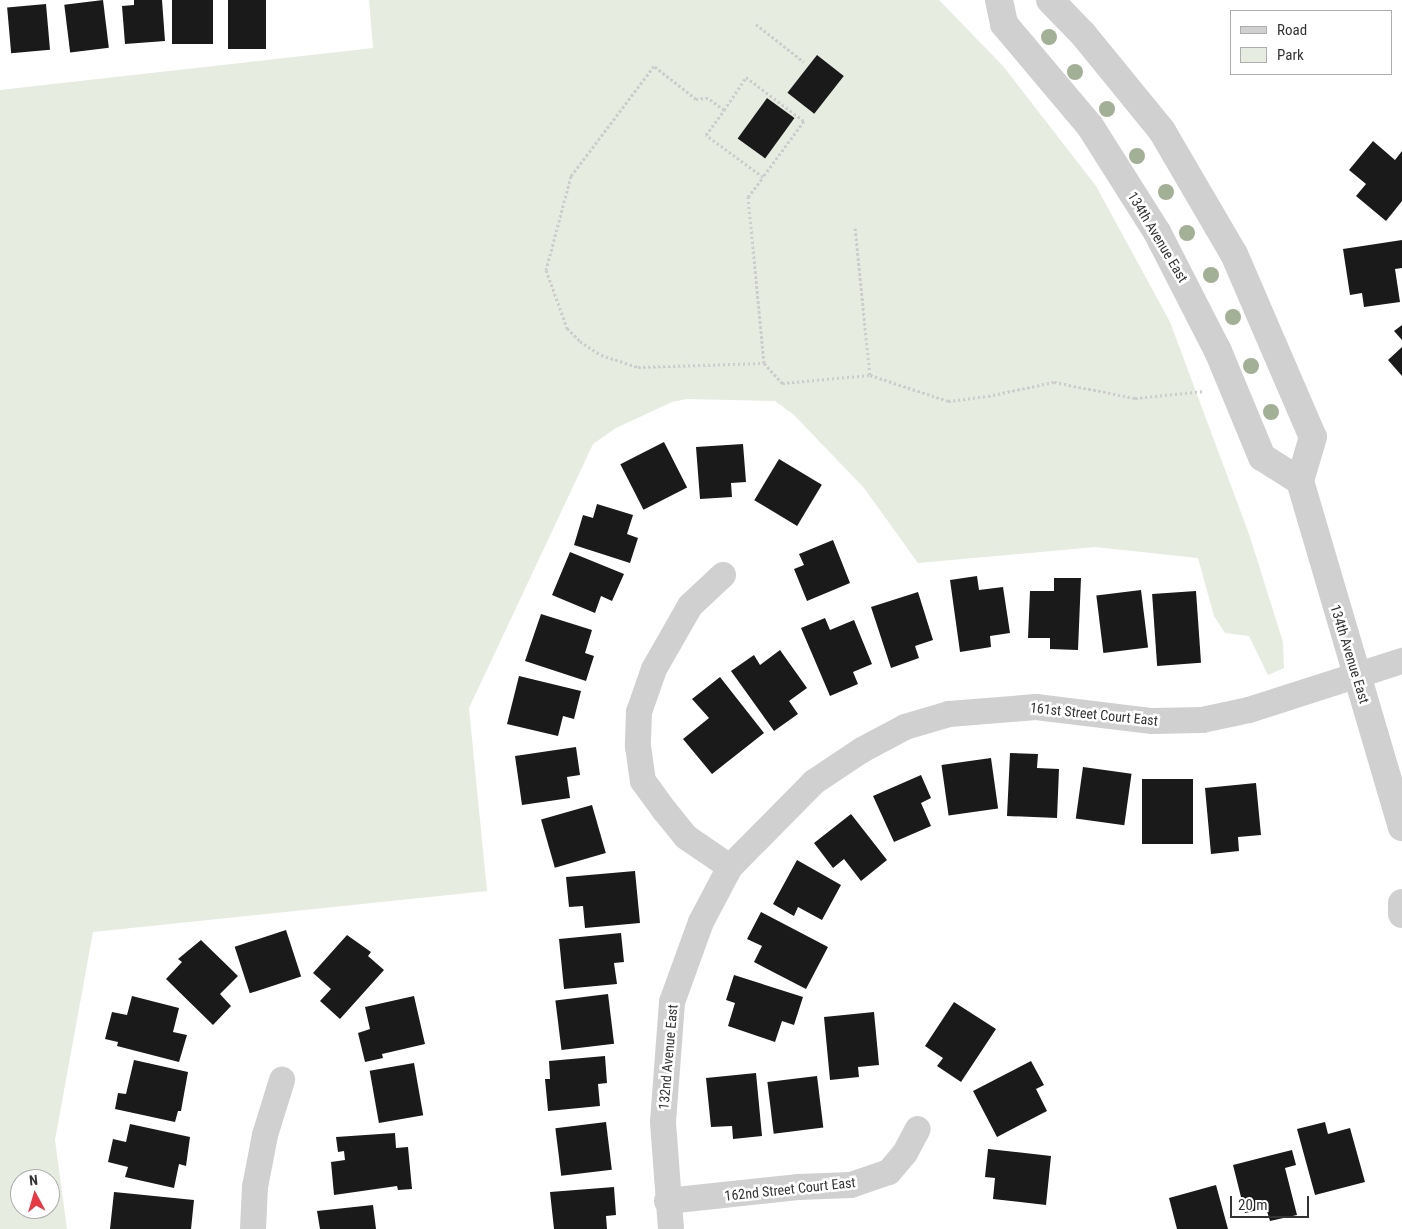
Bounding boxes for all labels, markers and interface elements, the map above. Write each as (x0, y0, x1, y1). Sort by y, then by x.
legend (1230, 10, 1392, 75)
text: Road (1277, 21, 1307, 39)
text: Park (1277, 46, 1304, 64)
street label: 134th Avenue East (1124, 189, 1192, 285)
street label: 134th Avenue East (1327, 603, 1373, 705)
street label: 161st Street Court East (1029, 699, 1159, 729)
street label: 132nd Avenue East (655, 1004, 681, 1110)
north arrow (10, 1169, 60, 1219)
text: N (28, 1172, 39, 1188)
street label: 162nd Street Court East (724, 1174, 856, 1204)
scale bar (1232, 1186, 1311, 1218)
text: 20 m (1238, 1196, 1268, 1214)

